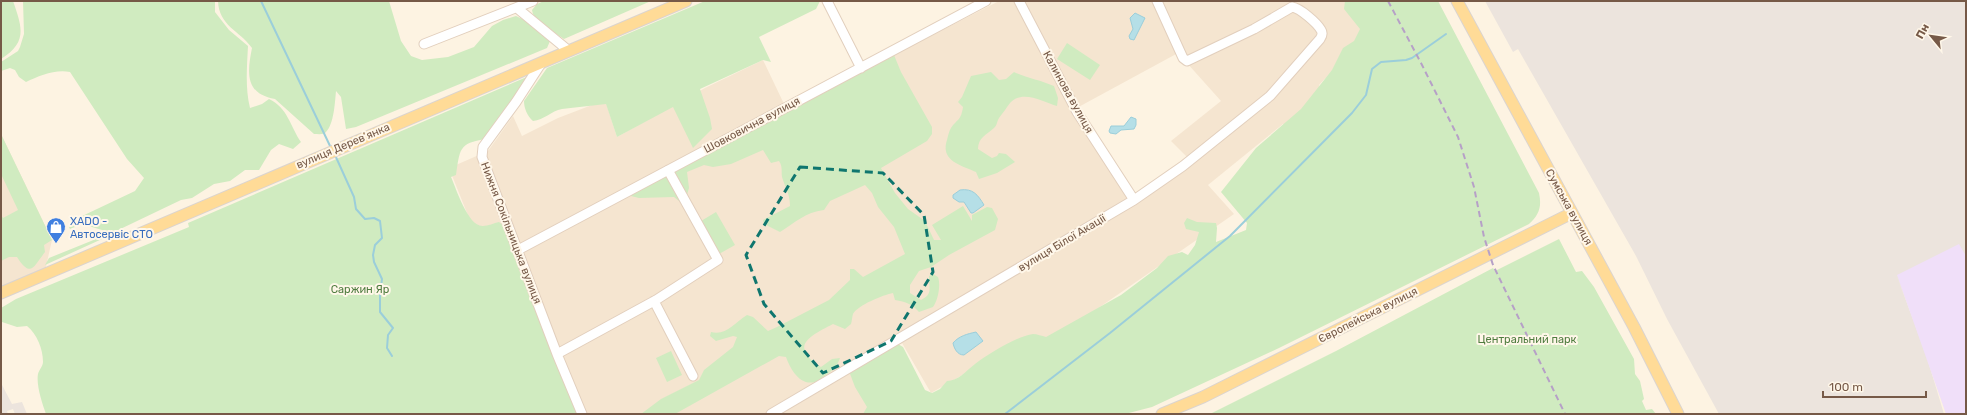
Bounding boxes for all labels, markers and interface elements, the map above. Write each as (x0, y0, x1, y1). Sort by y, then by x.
north arrow (1911, 16, 1951, 56)
text: Пн (1913, 22, 1932, 41)
street label: Калинова вулиця (1040, 49, 1096, 135)
street label: Шовковична вулиця (702, 94, 802, 156)
street label: вулиця Дерев’янка (294, 120, 392, 172)
street label: Нижня Сокільницька вулиця (478, 160, 544, 306)
street label: Сумська вулиця (1543, 167, 1595, 247)
street label: вулиця Білої Акації (1016, 212, 1108, 274)
place label: XADO - Автосервіс СТО (70, 215, 153, 241)
shop icon: XADO - Автосервіс СТО (45, 216, 67, 244)
park label: Саржин Яр (331, 283, 389, 296)
street label: Європейська вулиця (1316, 284, 1420, 346)
park label: Центральний парк (1478, 333, 1577, 346)
scale bar (1823, 373, 1926, 399)
text: 100 m (1829, 380, 1863, 394)

